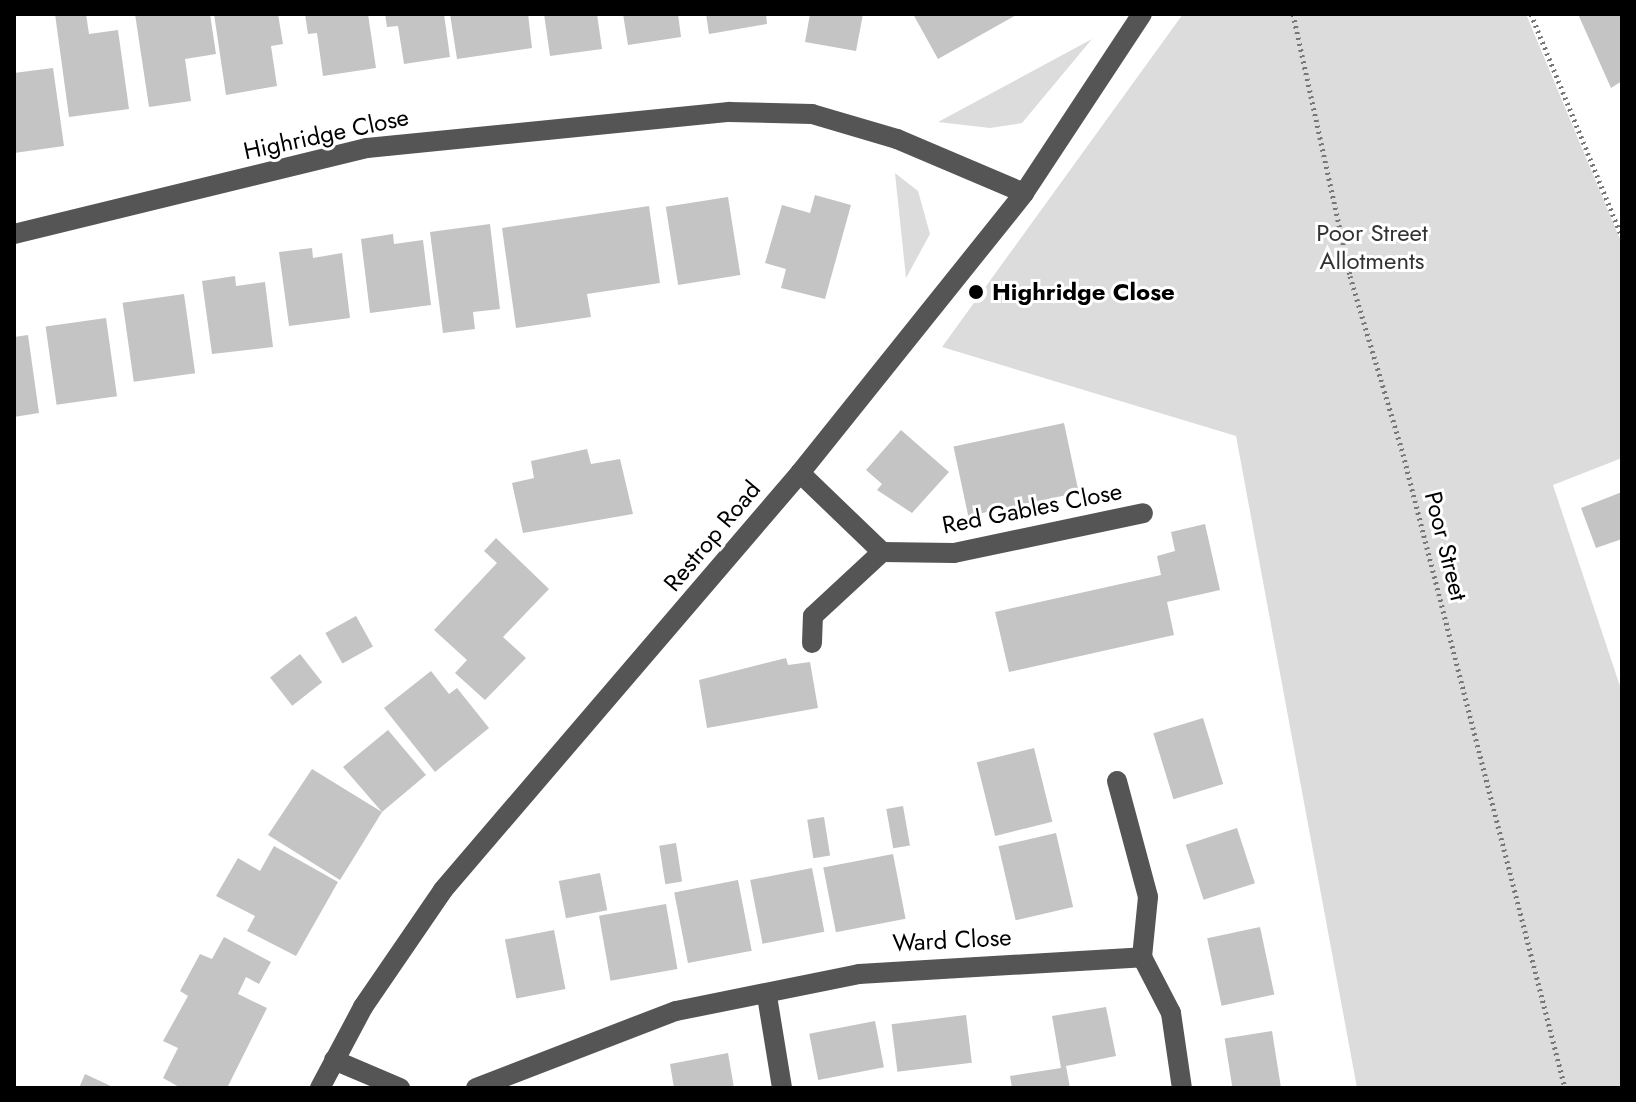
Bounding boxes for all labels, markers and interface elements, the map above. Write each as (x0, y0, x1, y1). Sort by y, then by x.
street label: Highridge Close (241, 102, 411, 166)
park label: Poor Street Allotments (1316, 219, 1428, 275)
place label: Highridge Close (992, 278, 1175, 306)
marker: Highridge Close (967, 283, 985, 301)
street label: Restrop Road (658, 475, 766, 597)
street label: Red Gables Close (940, 476, 1124, 540)
street label: Poor Street (1419, 489, 1473, 603)
street label: Ward Close (892, 923, 1012, 957)

